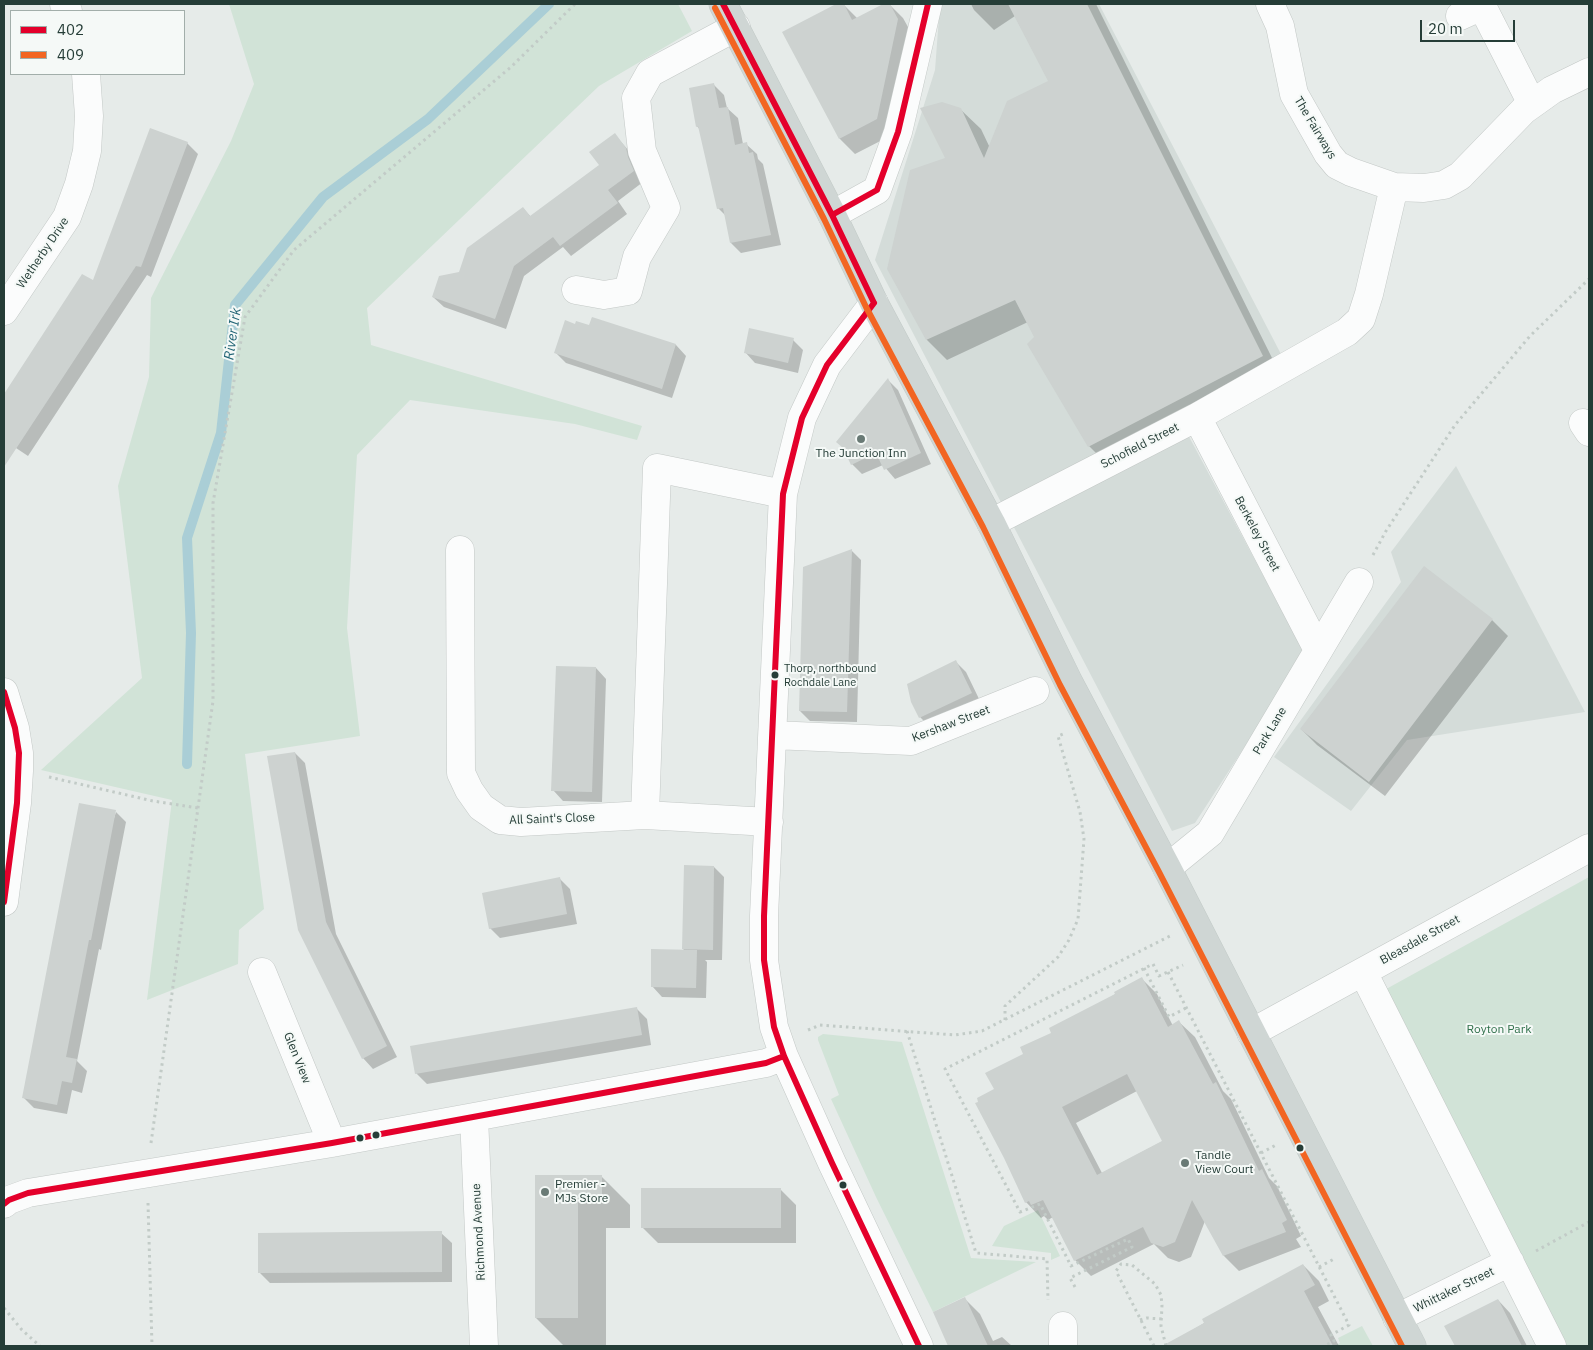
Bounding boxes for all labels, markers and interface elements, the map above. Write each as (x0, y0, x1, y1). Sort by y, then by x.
legend (10, 10, 185, 75)
scale bar (1423, 10, 1518, 42)
text: 20 m (1428, 19, 1463, 38)
text: 402 (57, 20, 84, 39)
text: 409 (57, 45, 84, 64)
street label: The Fairways (1291, 94, 1339, 162)
street label: Wetherby Drive (14, 215, 72, 291)
water label: River Irk (221, 307, 245, 361)
street label: Schofield Street (1098, 420, 1182, 472)
marker: The Junction Inn (855, 433, 867, 445)
place label: The Junction Inn (816, 447, 906, 461)
street label: Berkeley Street (1231, 494, 1283, 574)
place label: Thorp, northbound Rochdale Lane (784, 662, 876, 688)
marker: Thorp, northbound Rochdale Lane (770, 670, 780, 680)
street label: Kershaw Street (910, 703, 992, 745)
street label: Park Lane (1250, 705, 1290, 757)
street label: All Saint's Close (509, 810, 595, 828)
street label: Bleasdale Street (1378, 912, 1462, 968)
park label: Royton Park (1467, 1023, 1531, 1037)
street label: Glen View (280, 1030, 314, 1086)
unlabelled marker (371, 1130, 381, 1140)
unlabelled marker (355, 1133, 365, 1143)
unlabelled marker (1295, 1143, 1305, 1153)
place label: Tandle View Court (1195, 1149, 1254, 1177)
marker: Tandle View Court (1179, 1157, 1191, 1169)
place label: Premier - MJs Store (555, 1178, 608, 1206)
unlabelled marker (838, 1180, 848, 1190)
street label: Richmond Avenue (469, 1183, 489, 1281)
marker: Premier - MJs Store (539, 1186, 551, 1198)
street label: Whittaker Street (1411, 1264, 1497, 1316)

